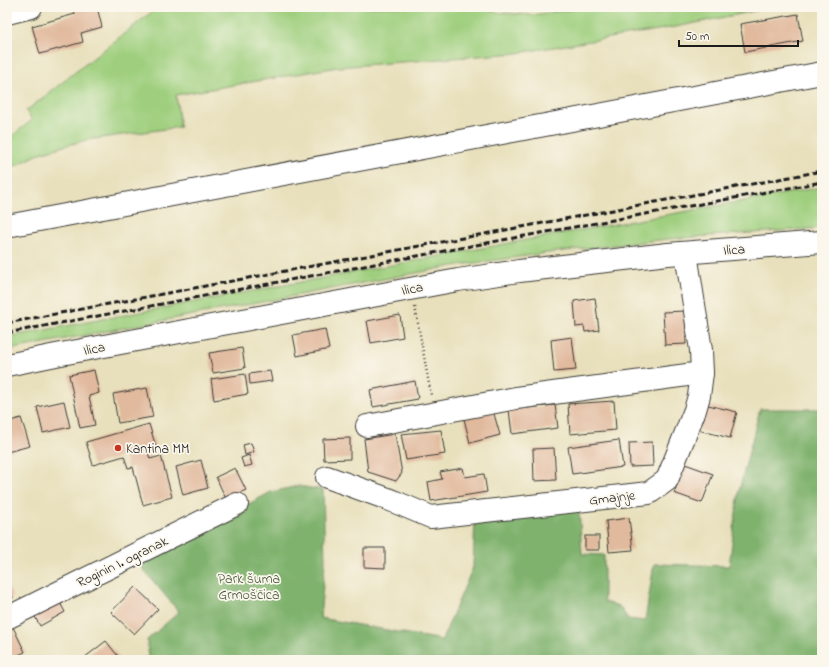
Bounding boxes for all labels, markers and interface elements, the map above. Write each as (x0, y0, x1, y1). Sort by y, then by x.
scale bar (679, 22, 798, 48)
text: 50 m (685, 28, 709, 46)
street label: Ilica (722, 239, 746, 262)
street label: Ilica (400, 277, 425, 302)
street label: Ilica (82, 337, 107, 362)
place label: Kantina MM (126, 439, 189, 460)
marker: Kantina MM (113, 443, 123, 453)
street label: Gmajnje (588, 485, 637, 512)
street label: Roginin I. ogranak (73, 531, 173, 594)
park label: Park šuma Grmoščica (218, 569, 280, 606)

